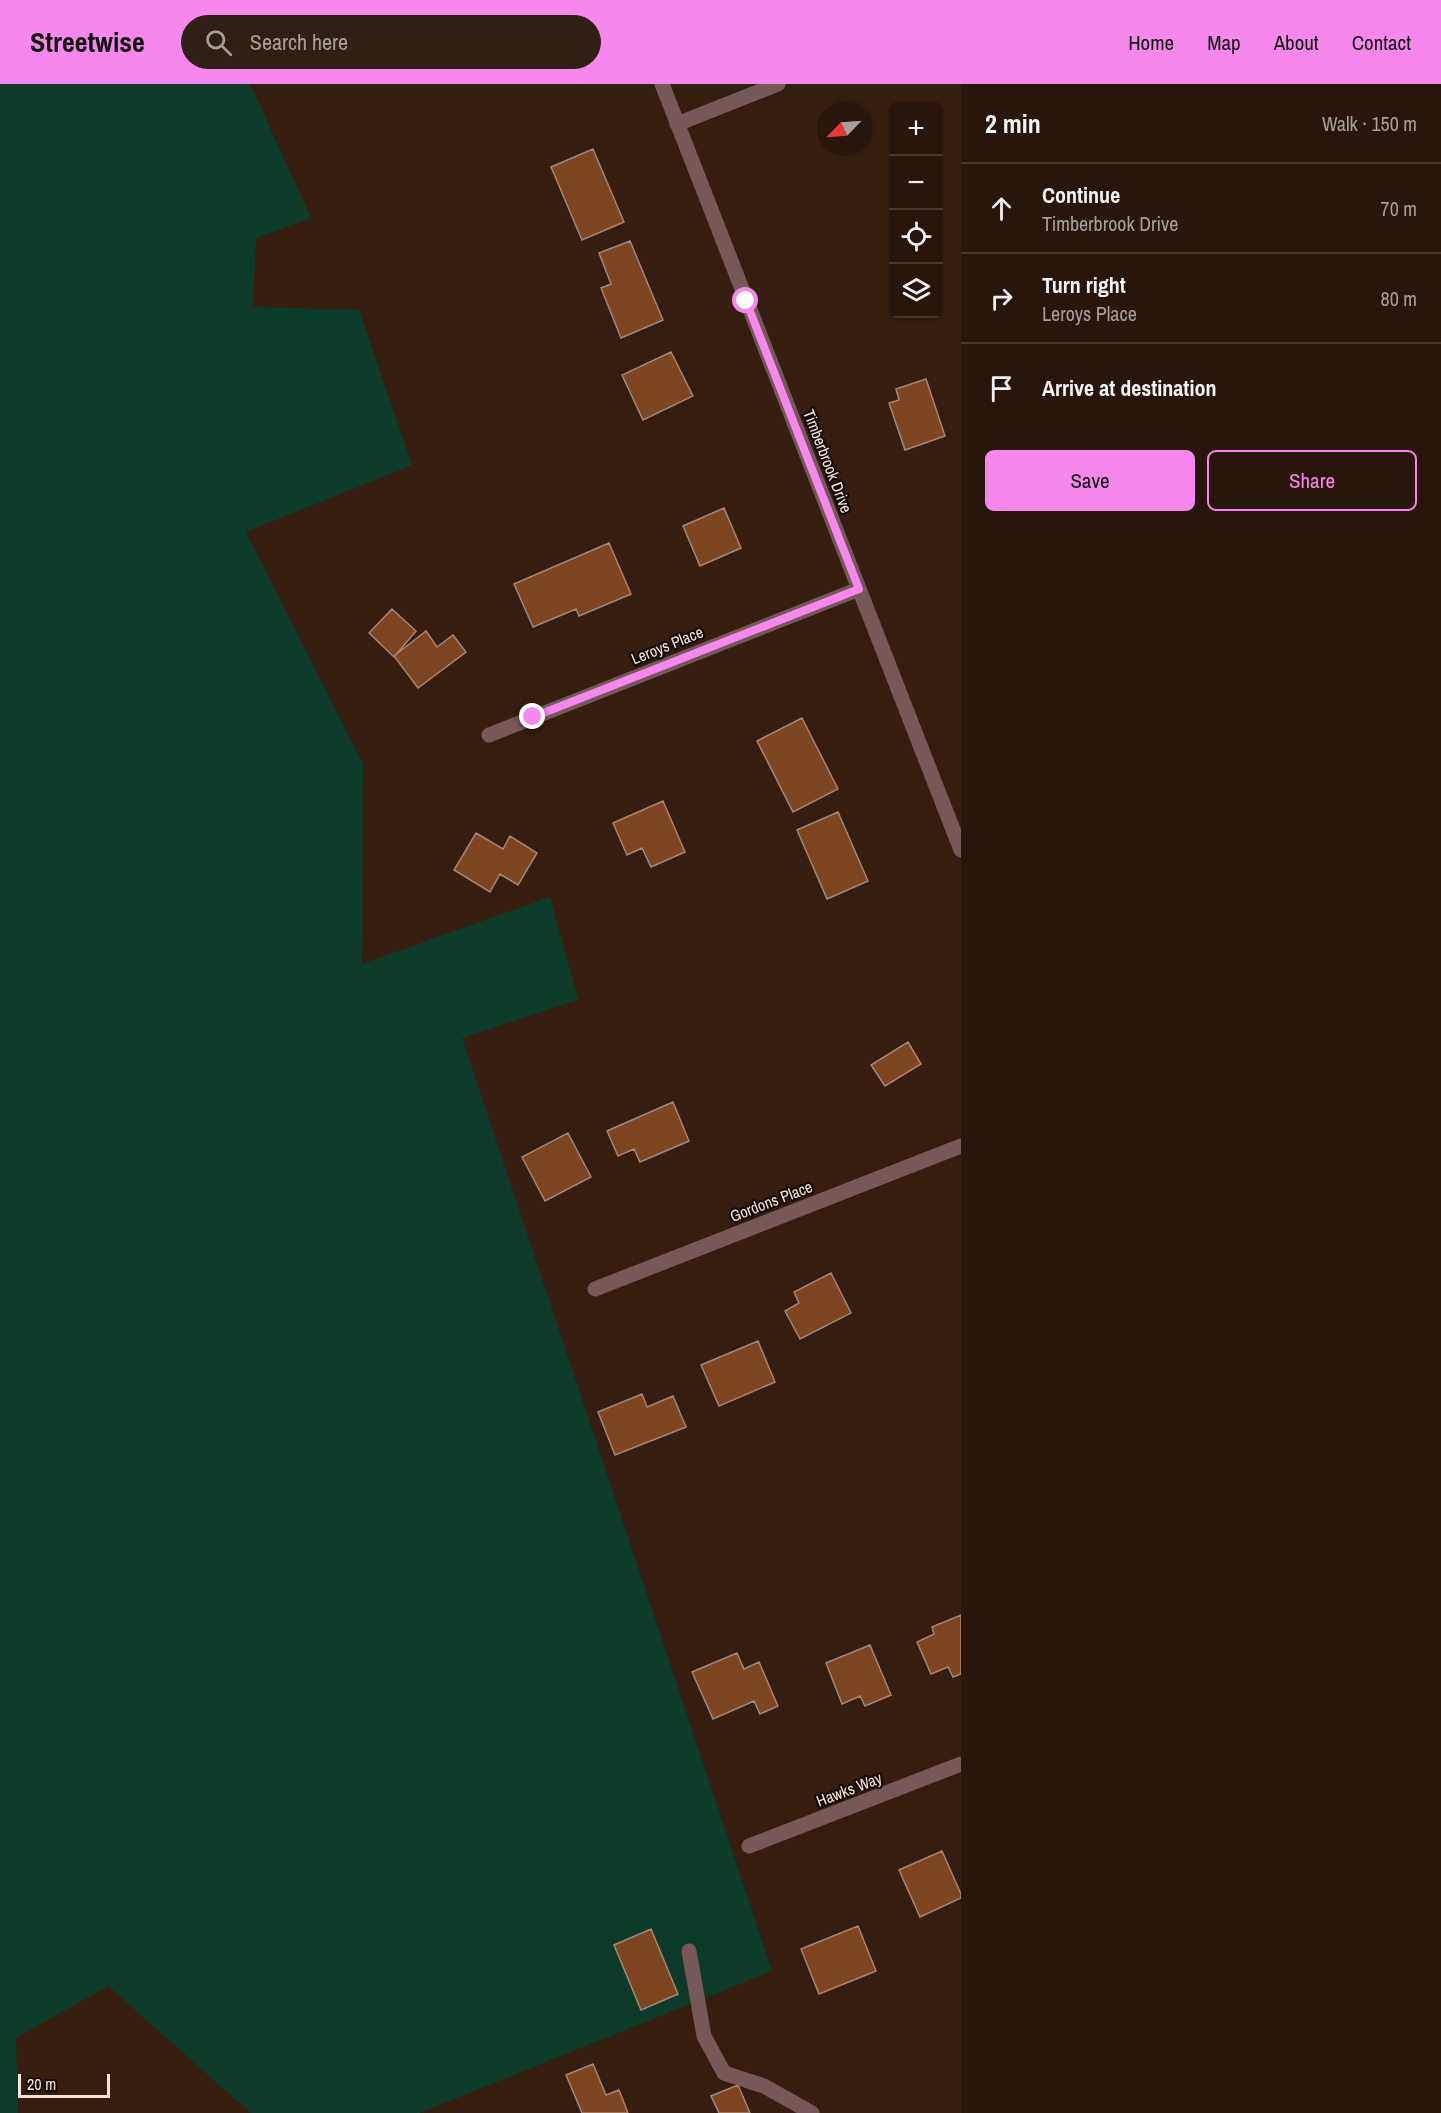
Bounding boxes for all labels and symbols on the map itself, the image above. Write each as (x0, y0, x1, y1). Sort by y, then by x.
north arrow (817, 102, 871, 156)
route start (732, 287, 758, 313)
street label: Timberbrook Drive (798, 406, 858, 516)
street label: Leroys Place (628, 621, 706, 669)
route end (519, 703, 545, 729)
street label: Gordons Place (727, 1175, 815, 1227)
street label: Hawks Way (813, 1766, 885, 1812)
scale bar (18, 2071, 110, 2098)

